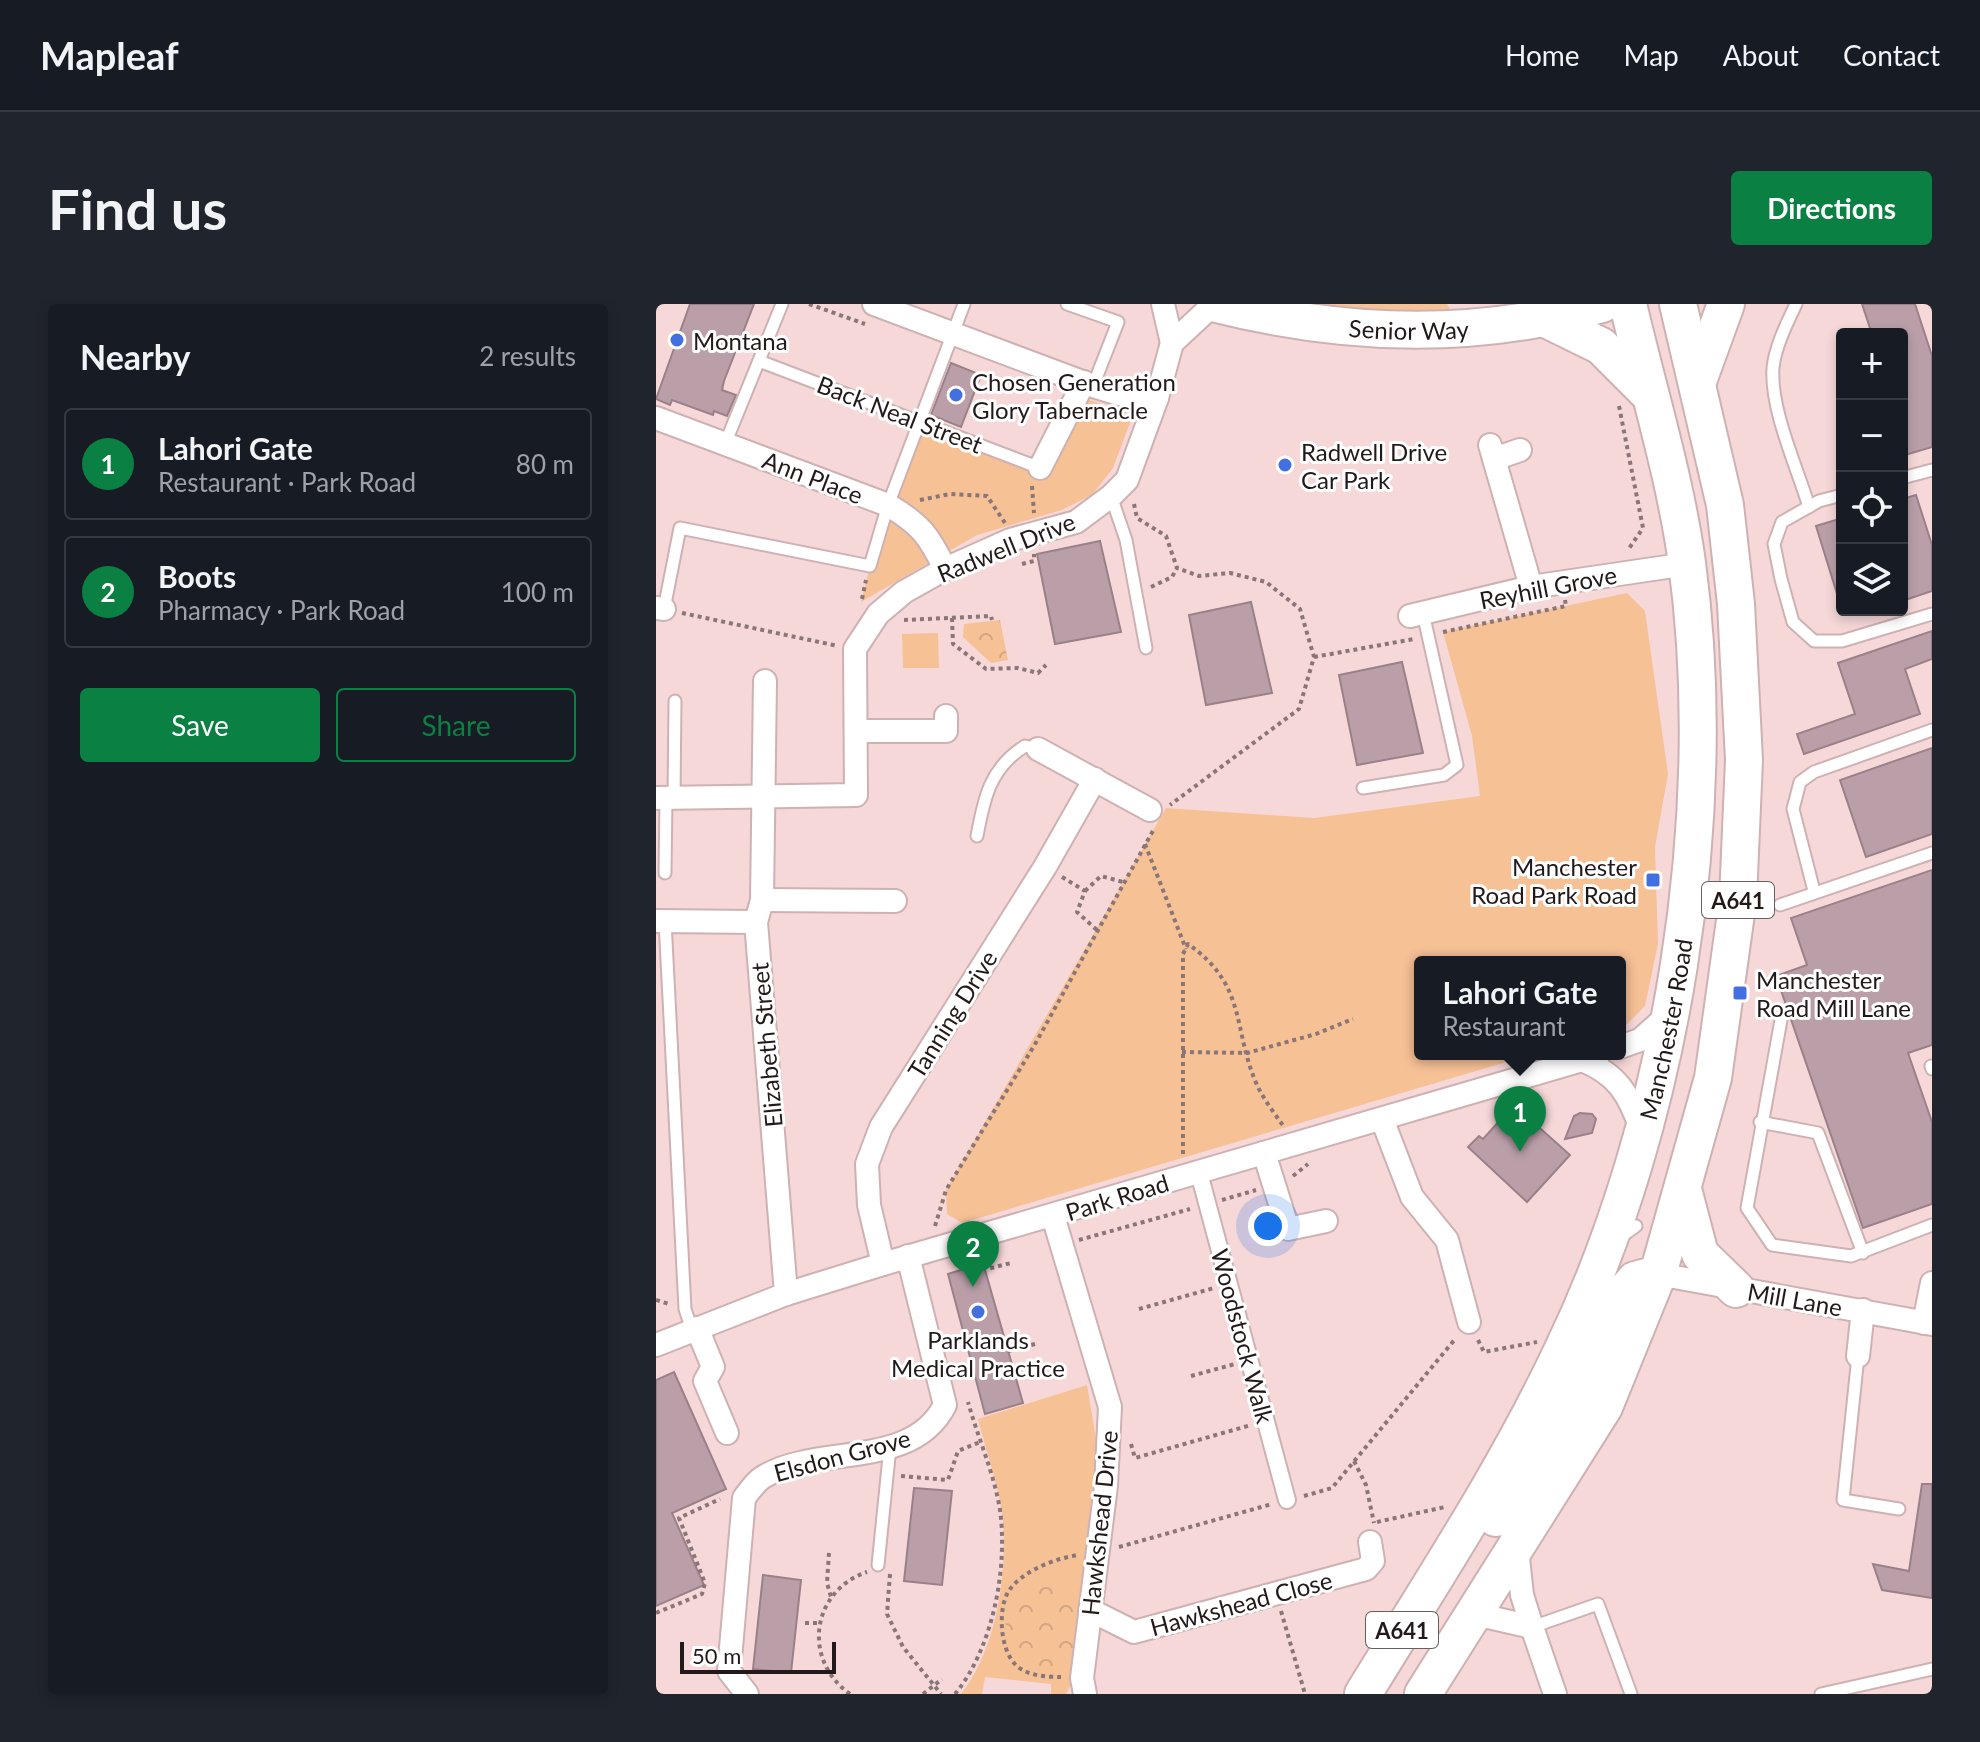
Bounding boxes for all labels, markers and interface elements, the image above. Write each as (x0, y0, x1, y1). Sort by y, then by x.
text: Mapleaf (40, 32, 179, 78)
text: Home (1505, 38, 1580, 72)
text: Map (1624, 38, 1679, 72)
text: About (1723, 38, 1799, 72)
text: Contact (1843, 38, 1940, 72)
button: Directions (1731, 171, 1932, 245)
text: Find us (48, 175, 227, 242)
street label: Senior Way (1348, 312, 1470, 344)
place label: Montana (693, 326, 788, 355)
map controls (1836, 328, 1908, 616)
button: + (1836, 328, 1908, 400)
marker: Montana (668, 331, 686, 349)
text: Nearby (80, 336, 191, 377)
text: 2 results (479, 340, 576, 372)
place label: Chosen Generation Glory Tabernacle (972, 367, 1176, 424)
street label: Back Neal Street (813, 369, 987, 459)
marker: Chosen Generation Glory Tabernacle (947, 386, 965, 404)
button: − (1836, 400, 1908, 472)
text: Lahori Gate (158, 430, 313, 466)
place label: Radwell Drive Car Park (1301, 437, 1447, 494)
street label: Ann Place (759, 445, 867, 509)
text: 1 (100, 448, 116, 480)
text: 80 m (516, 448, 574, 480)
marker: Radwell Drive Car Park (1276, 456, 1294, 474)
text: Restaurant · Park Road (158, 466, 416, 498)
button: locate (1836, 472, 1908, 544)
street label: Radwell Drive (933, 506, 1079, 588)
button: layers (1836, 544, 1908, 616)
text: Boots (158, 558, 236, 594)
street label: Reyhill Grove (1477, 559, 1619, 615)
text: 2 (100, 576, 116, 608)
text: 100 m (501, 576, 574, 608)
text: Pharmacy · Park Road (158, 594, 405, 626)
button: Save (80, 688, 320, 762)
button: Share (336, 688, 576, 762)
place label: Manchester Road Park Road (1471, 852, 1637, 909)
marker: Manchester Road Park Road (1644, 871, 1662, 889)
road number: A641 (1702, 882, 1774, 918)
street label: Manchester Road (1633, 937, 1697, 1123)
street label: Tanning Drive (901, 945, 1003, 1083)
popup (1414, 956, 1626, 1060)
street label: Elizabeth Street (744, 961, 788, 1129)
place label: Manchester Road Mill Lane (1756, 965, 1911, 1022)
text: Lahori Gate (1443, 974, 1597, 1010)
marker: Manchester Road Mill Lane (1731, 984, 1749, 1002)
text: Restaurant (1443, 1010, 1566, 1042)
pin: 1 (1494, 1086, 1546, 1152)
street label: Park Road (1062, 1168, 1172, 1226)
your location (1248, 1206, 1288, 1246)
pin: 2 (947, 1221, 999, 1287)
street label: Woodstock Walk (1206, 1246, 1280, 1427)
street label: Mill Lane (1745, 1276, 1845, 1322)
marker: Parklands Medical Practice (969, 1303, 987, 1321)
place label: Parklands Medical Practice (891, 1325, 1065, 1382)
street label: Elsdon Grove (771, 1423, 913, 1487)
street label: Hawkshead Drive (1075, 1429, 1123, 1617)
street label: Hawkshead Close (1147, 1565, 1335, 1641)
road number: A641 (1366, 1612, 1438, 1648)
scale bar (680, 1638, 836, 1674)
text: 50 m (692, 1642, 741, 1669)

